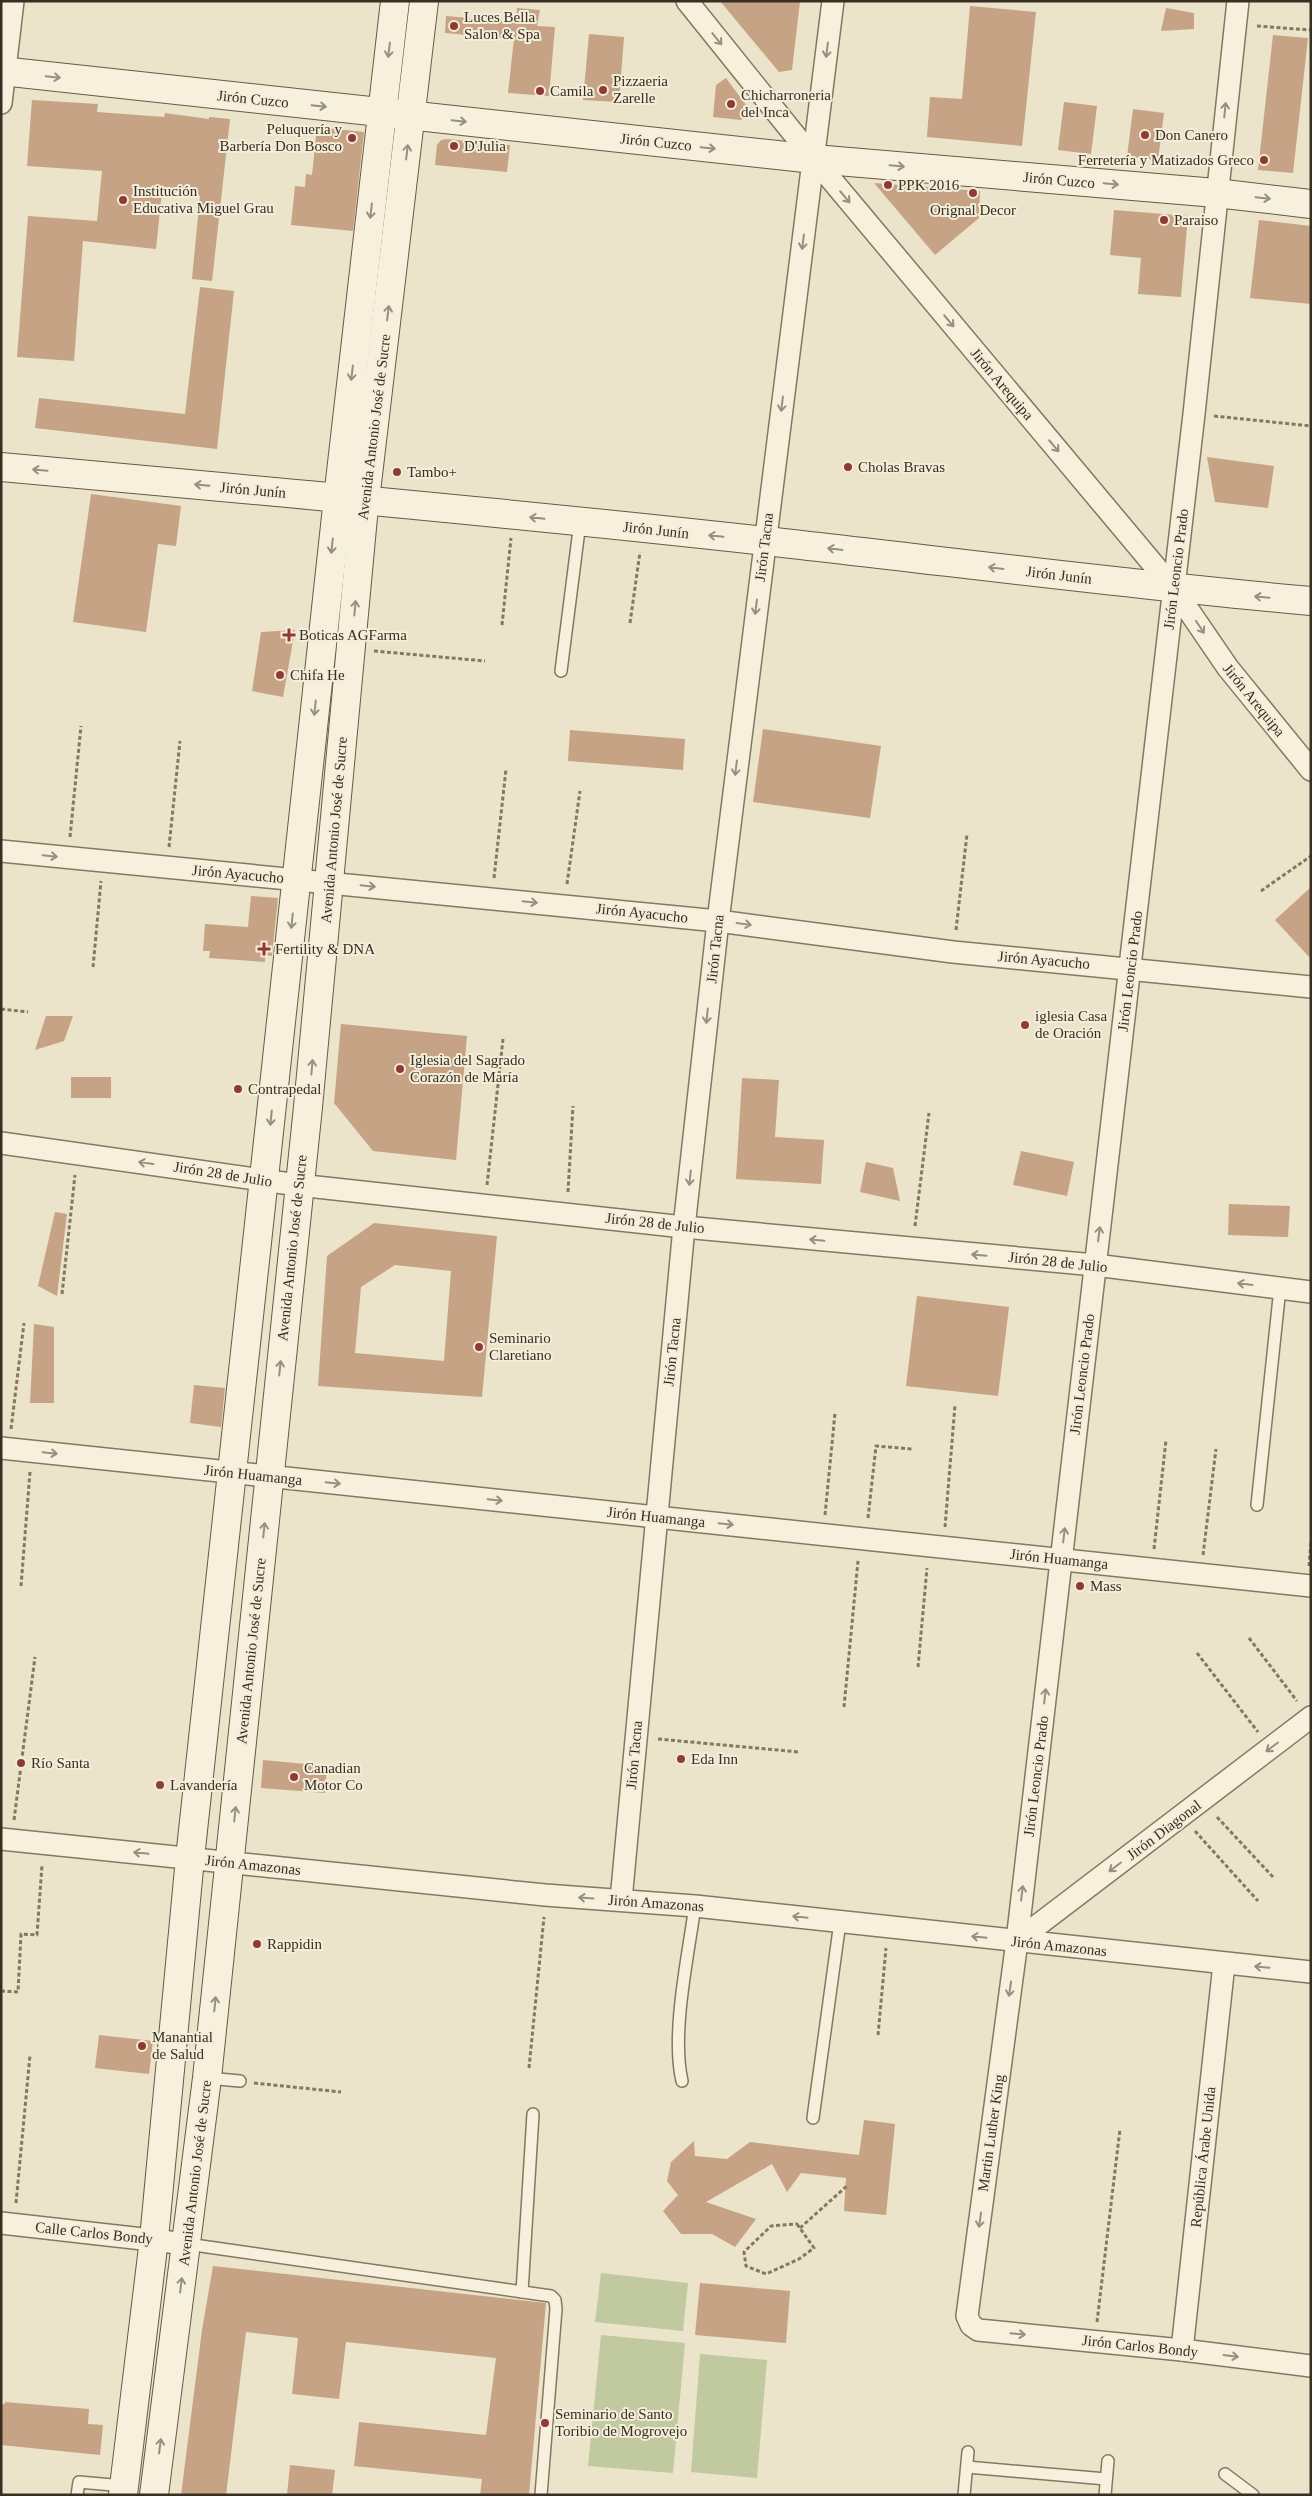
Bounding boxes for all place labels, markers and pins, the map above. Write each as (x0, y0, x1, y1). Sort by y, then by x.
place label: Luces Bella Salon & Spa (464, 9, 540, 42)
marker: Luces Bella Salon & Spa (448, 20, 460, 32)
place label: Pizzaeria Zarelle (613, 73, 668, 106)
place label: Camila (550, 83, 594, 99)
marker: Pizzaeria Zarelle (597, 84, 609, 96)
marker: Camila (534, 85, 546, 97)
place label: Chicharroneria del Inca (741, 87, 831, 120)
marker: Chicharroneria del Inca (725, 98, 737, 110)
place label: Peluquería y Barbería Don Bosco (220, 121, 342, 154)
place label: Don Canero (1155, 127, 1228, 143)
marker: Don Canero (1139, 129, 1151, 141)
marker: Peluquería y Barbería Don Bosco (346, 132, 358, 144)
place label: D'Julia (464, 138, 506, 154)
marker: D'Julia (448, 140, 460, 152)
place label: Ferretería y Matizados Greco (1078, 152, 1254, 168)
marker: Ferretería y Matizados Greco (1258, 154, 1270, 166)
place label: PPK 2016 (898, 177, 960, 193)
marker: PPK 2016 (882, 179, 894, 191)
place label: Institución Educativa Miguel Grau (133, 183, 274, 216)
marker: Orignal Decor (967, 187, 979, 199)
marker: Institución Educativa Miguel Grau (117, 194, 129, 206)
place label: Orignal Decor (930, 202, 1016, 218)
place label: Paraiso (1174, 212, 1218, 228)
marker: Paraiso (1158, 214, 1170, 226)
place label: Cholas Bravas (858, 459, 945, 475)
marker: Cholas Bravas (842, 461, 854, 473)
place label: Tambo+ (407, 464, 457, 480)
marker: Tambo+ (391, 466, 403, 478)
place label: Boticas AGFarma (299, 627, 407, 643)
marker: Boticas AGFarma (283, 629, 295, 641)
place label: Chifa He (290, 667, 345, 683)
marker: Chifa He (274, 669, 286, 681)
place label: Fertility & DNA (275, 941, 375, 957)
marker: Fertility & DNA (257, 942, 271, 956)
place label: iglesia Casa de Oración (1035, 1008, 1107, 1041)
marker: iglesia Casa de Oración (1019, 1019, 1031, 1031)
place label: Iglesia del Sagrado Corazón de María (410, 1052, 525, 1085)
marker: Iglesia del Sagrado Corazón de María (394, 1063, 406, 1075)
place label: Contrapedal (248, 1081, 321, 1097)
marker: Contrapedal (232, 1083, 244, 1095)
place label: Seminario Claretiano (489, 1330, 551, 1363)
marker: Seminario Claretiano (473, 1341, 485, 1353)
place label: Mass (1090, 1578, 1122, 1594)
marker: Mass (1074, 1580, 1086, 1592)
place label: Eda Inn (691, 1751, 739, 1767)
marker: Eda Inn (675, 1753, 687, 1765)
place label: Río Santa (31, 1755, 90, 1771)
marker: Río Santa (15, 1757, 27, 1769)
place label: Canadian Motor Co (304, 1760, 363, 1793)
marker: Canadian Motor Co (288, 1771, 300, 1783)
place label: Lavandería (170, 1777, 238, 1793)
marker: Lavandería (154, 1779, 166, 1791)
place label: Rappidin (267, 1936, 322, 1952)
marker: Rappidin (251, 1938, 263, 1950)
place label: Manantial de Salud (152, 2029, 213, 2062)
marker: Manantial de Salud (136, 2040, 148, 2052)
place label: Seminario de Santo Toribio de Mogrovejo (555, 2406, 687, 2439)
marker: Seminario de Santo Toribio de Mogrovejo (539, 2417, 551, 2429)

